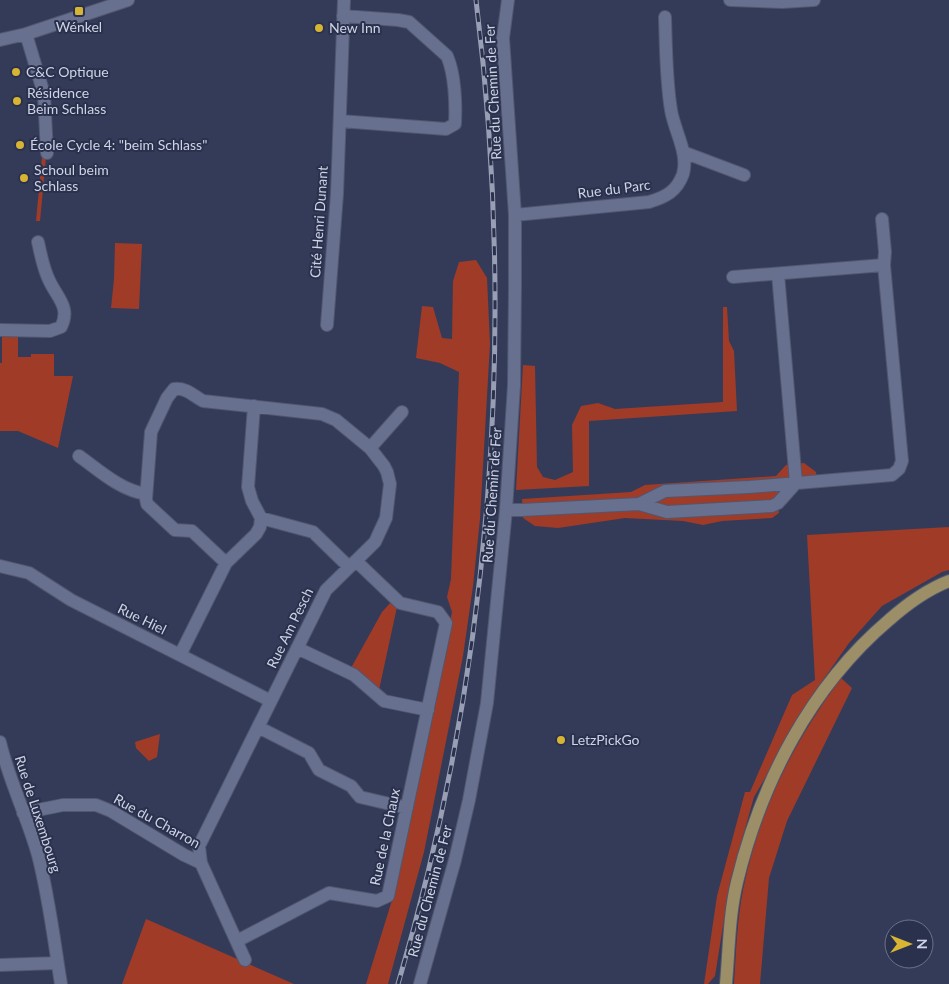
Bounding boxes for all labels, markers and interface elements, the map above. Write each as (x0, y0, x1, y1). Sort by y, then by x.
marker: Wénkel (73, 5, 85, 17)
place label: Wénkel (56, 18, 102, 35)
place label: New Inn (329, 19, 381, 36)
marker: New Inn (313, 22, 325, 34)
street label: Rue du Chemin de Fer (480, 24, 505, 160)
place label: C&C Optique (26, 63, 109, 80)
marker: C&C Optique (10, 66, 22, 78)
place label: Résidence Beim Schlass (27, 84, 106, 117)
marker: Résidence Beim Schlass (11, 95, 23, 107)
place label: École Cycle 4: "beim Schlass" (30, 136, 207, 153)
marker: École Cycle 4: "beim Schlass" (14, 139, 26, 151)
place label: Schoul beim Schlass (34, 161, 109, 194)
street label: Cité Henri Dunant (306, 165, 331, 279)
marker: Schoul beim Schlass (18, 172, 30, 184)
street label: Rue du Parc (577, 176, 652, 201)
street label: Rue du Chemin de Fer (478, 427, 505, 563)
street label: Rue Am Pesch (263, 585, 316, 671)
street label: Rue Hiel (115, 600, 169, 638)
place label: LetzPickGo (571, 731, 640, 748)
marker: LetzPickGo (555, 734, 567, 746)
street label: Rue de Luxembourg (12, 753, 65, 875)
street label: Rue de la Chaux (366, 787, 403, 887)
street label: Rue du Charron (111, 790, 203, 851)
street label: Rue du Chemin de Fer (404, 823, 455, 959)
north arrow (884, 919, 934, 969)
text: N (914, 939, 931, 949)

